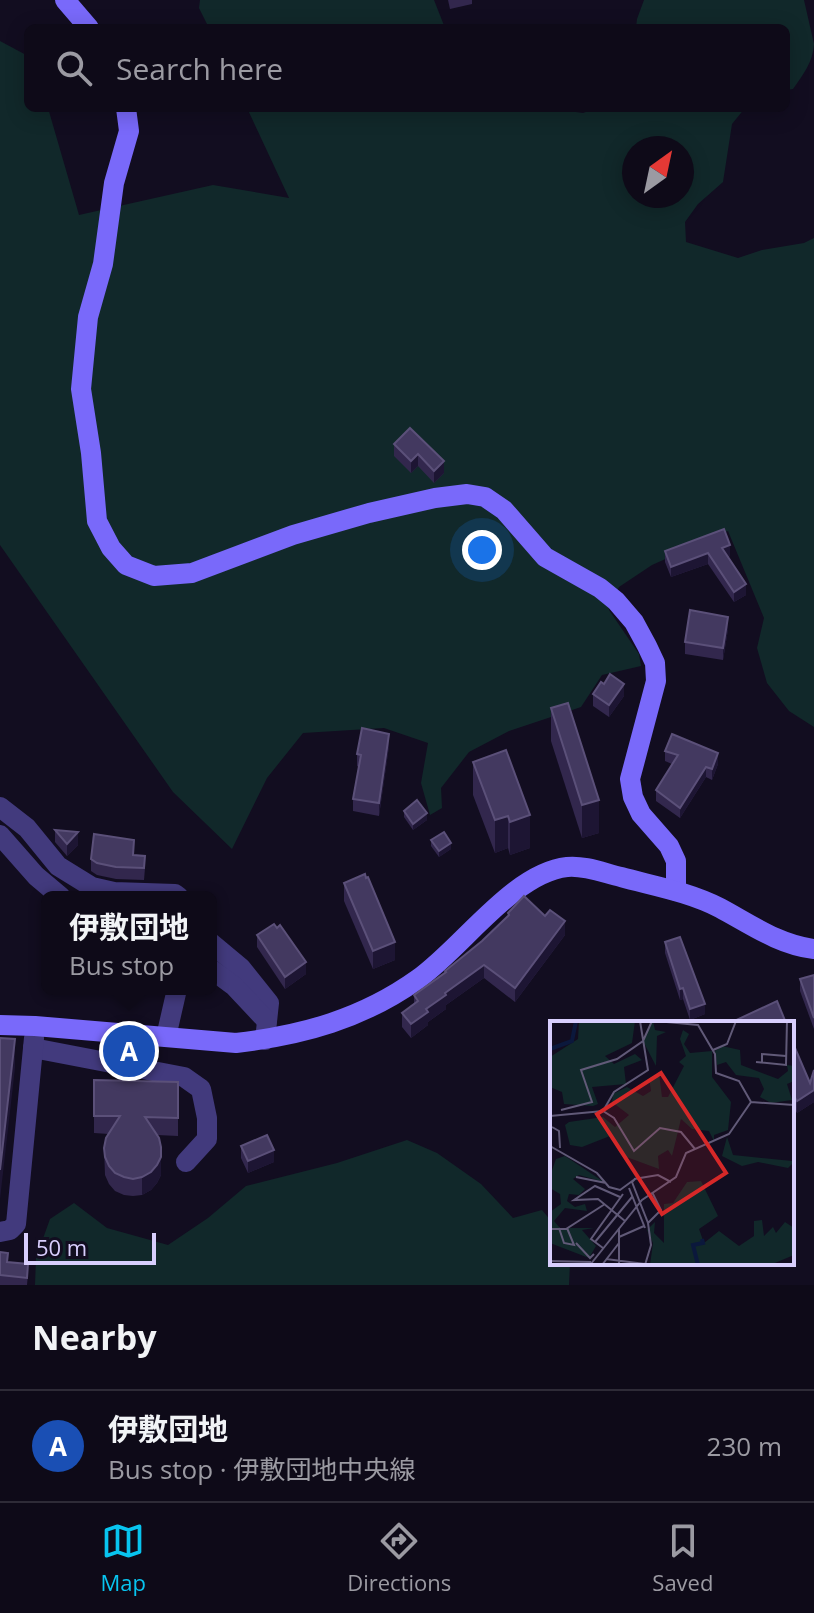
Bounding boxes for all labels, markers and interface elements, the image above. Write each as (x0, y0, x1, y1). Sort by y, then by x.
search box (24, 24, 790, 112)
icon: search (52, 46, 96, 90)
text: Search here (116, 48, 283, 89)
north arrow (622, 136, 694, 208)
your location (462, 530, 502, 570)
popup (41, 891, 217, 995)
text: 伊敷団地 (69, 906, 189, 947)
text: Bus stop (69, 947, 174, 983)
pin: A (103, 1021, 155, 1081)
inset map (550, 1021, 794, 1265)
scale bar (24, 1229, 156, 1265)
text: 50 m (36, 1232, 87, 1262)
text: Nearby (32, 1314, 157, 1360)
text: 伊敷団地 (108, 1408, 228, 1449)
text: A (49, 1428, 67, 1464)
text: 230 m (707, 1428, 782, 1464)
text: Bus stop · 伊敷団地中央線 (108, 1451, 415, 1487)
tab: Map (101, 1519, 146, 1597)
tab: Directions (347, 1519, 451, 1597)
tab: Saved (652, 1519, 713, 1597)

